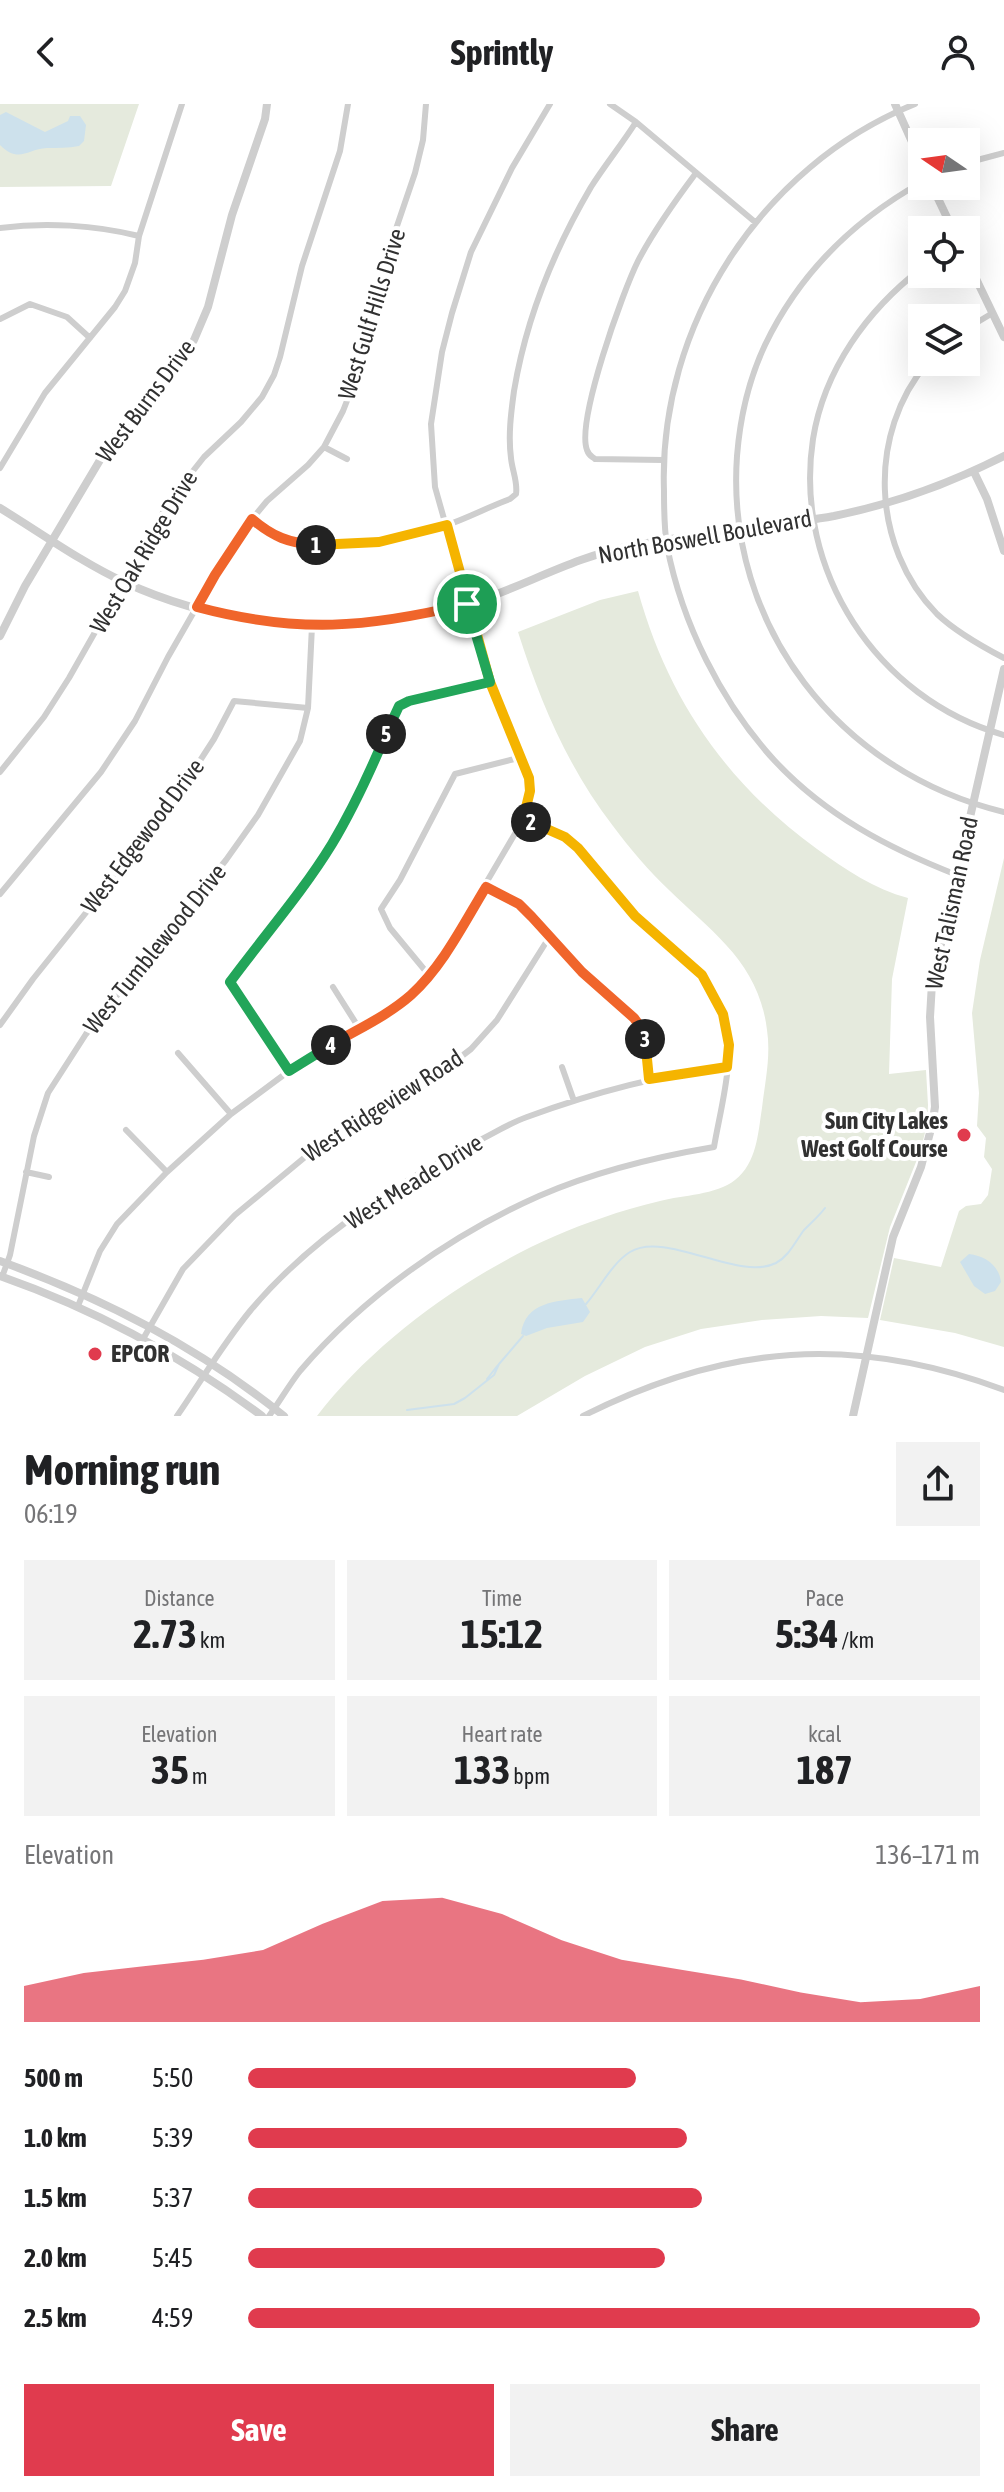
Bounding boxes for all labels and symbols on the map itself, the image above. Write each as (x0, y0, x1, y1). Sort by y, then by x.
north arrow (908, 128, 980, 200)
street label: West Gulf Hills Drive (333, 225, 410, 403)
street label: West Burns Drive (91, 334, 200, 467)
street label: West Oak Ridge Drive (84, 466, 203, 638)
street label: North Boswell Boulevard (596, 504, 814, 569)
pin: 1 (296, 525, 336, 565)
pin (433, 570, 501, 638)
pin: 5 (366, 714, 406, 754)
street label: West Edgewood Drive (76, 753, 209, 918)
pin: 2 (511, 802, 551, 842)
street label: West Talisman Road (920, 814, 983, 992)
street label: West Tumblewood Drive (78, 858, 231, 1039)
pin: 3 (625, 1019, 665, 1059)
pin: 4 (311, 1025, 351, 1065)
street label: West Ridgeview Road (298, 1044, 468, 1167)
place label: Sun City Lakes West Golf Course (800, 1107, 949, 1162)
marker: Sun City Lakes West Golf Course (955, 1126, 973, 1144)
street label: West Meade Drive (340, 1129, 487, 1234)
place label: EPCOR (111, 1340, 169, 1367)
marker: EPCOR (86, 1345, 104, 1363)

